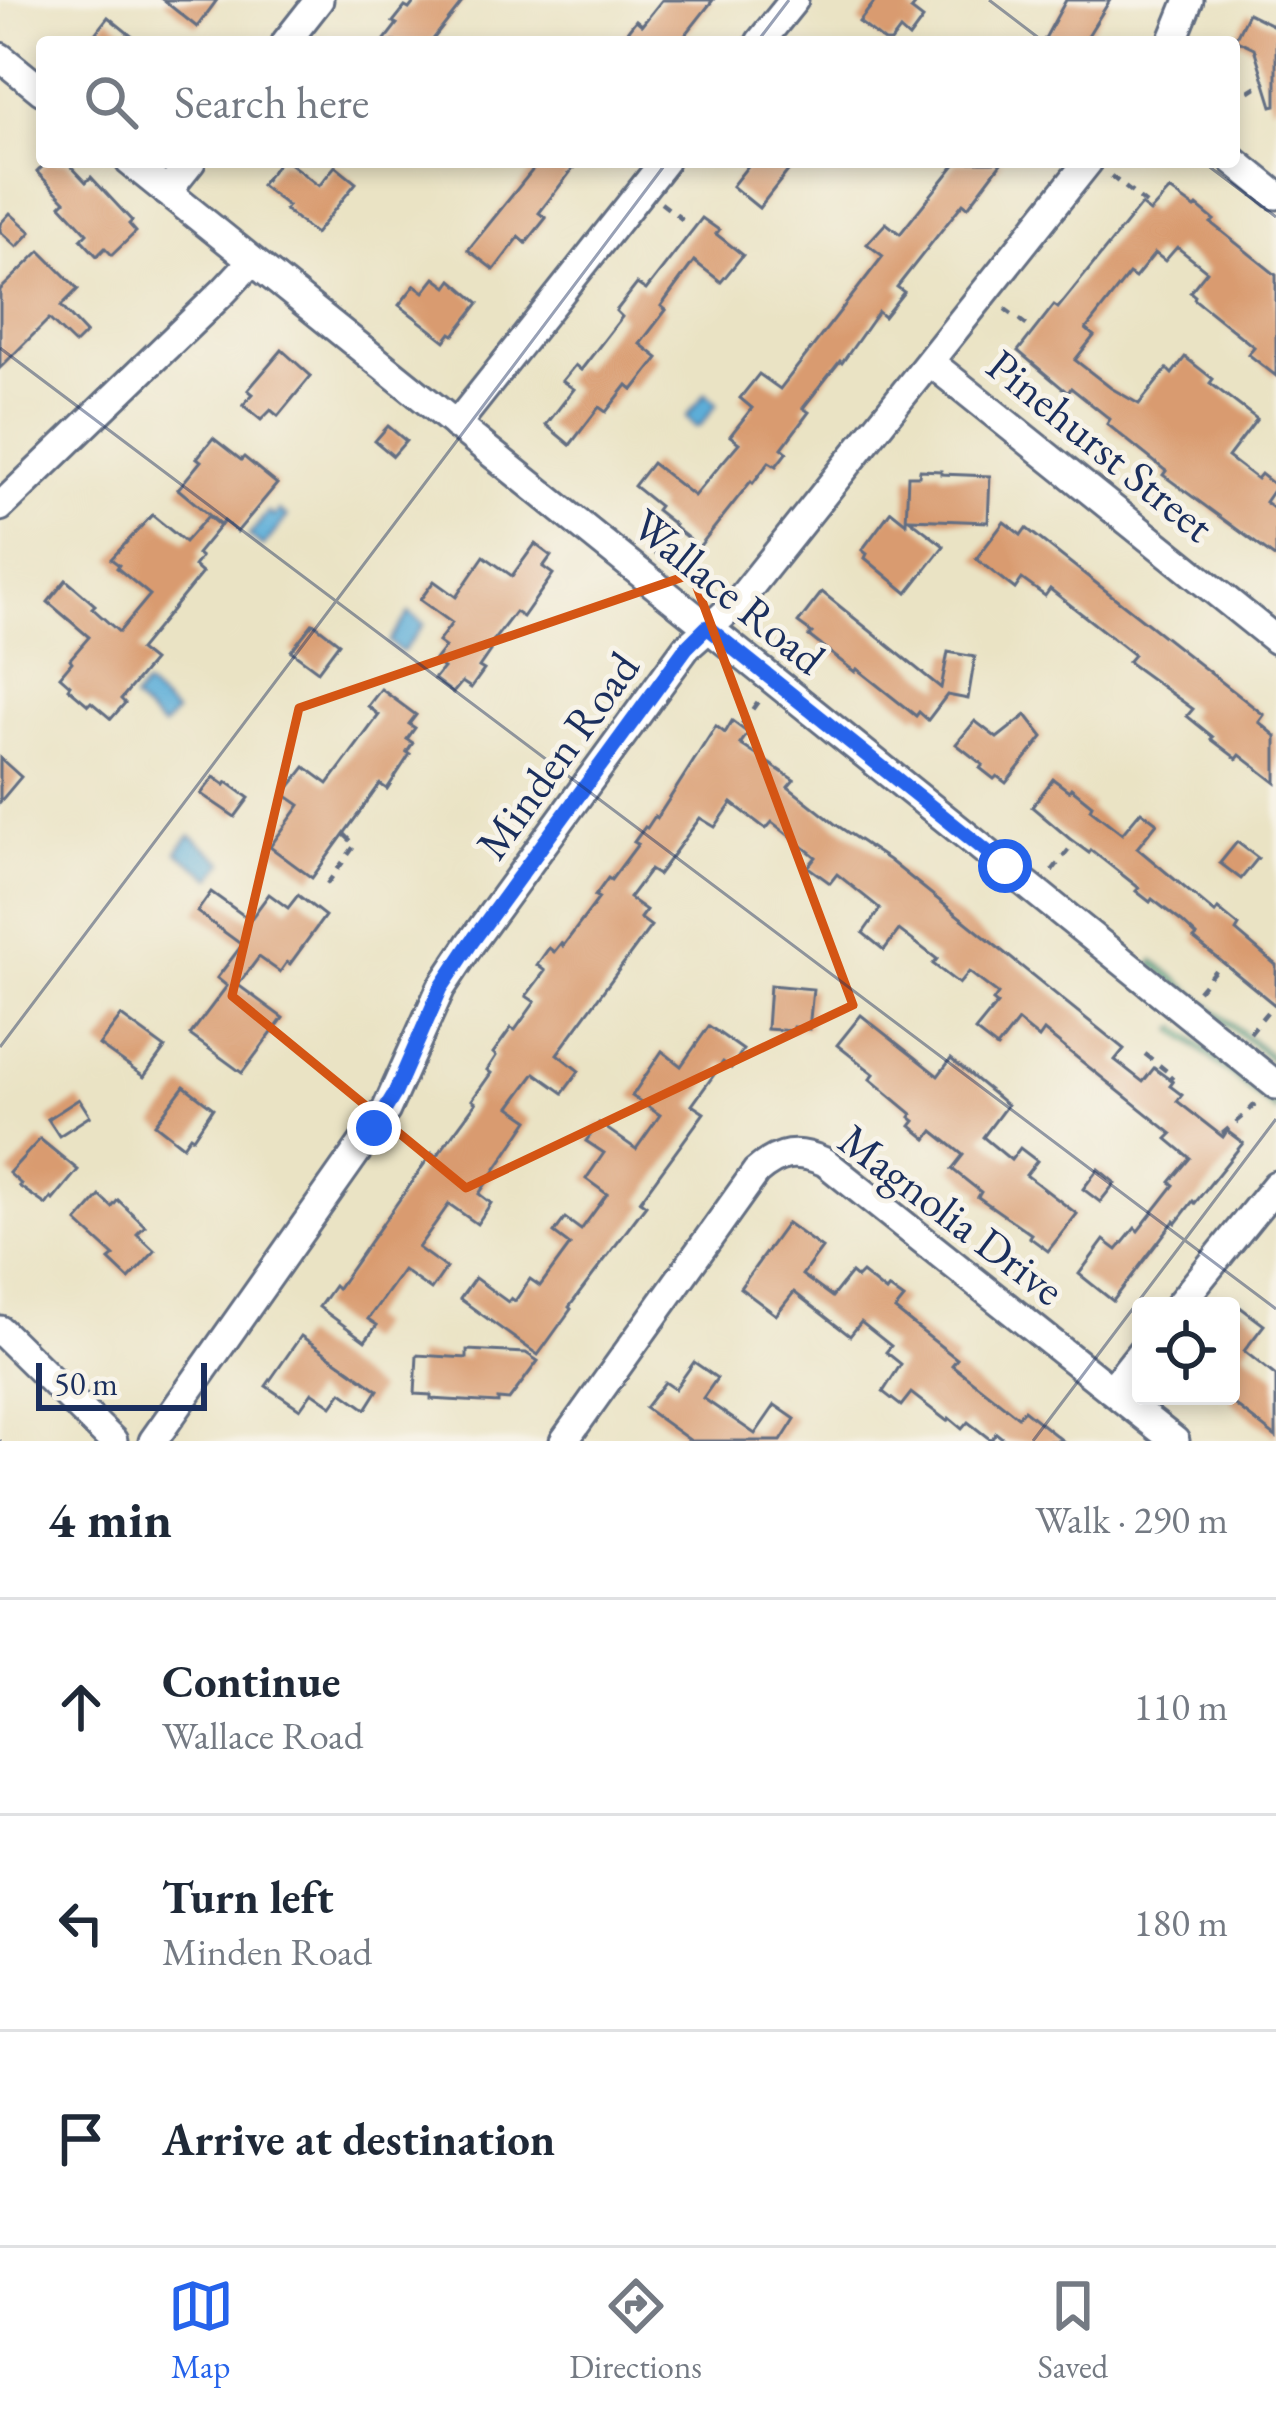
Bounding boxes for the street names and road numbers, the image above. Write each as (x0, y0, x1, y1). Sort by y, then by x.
street label: Pinehurst Street (976, 336, 1226, 554)
street label: Wallace Road (620, 495, 838, 687)
street label: Minden Road (462, 640, 652, 870)
street label: Magnolia Drive (828, 1110, 1076, 1318)

